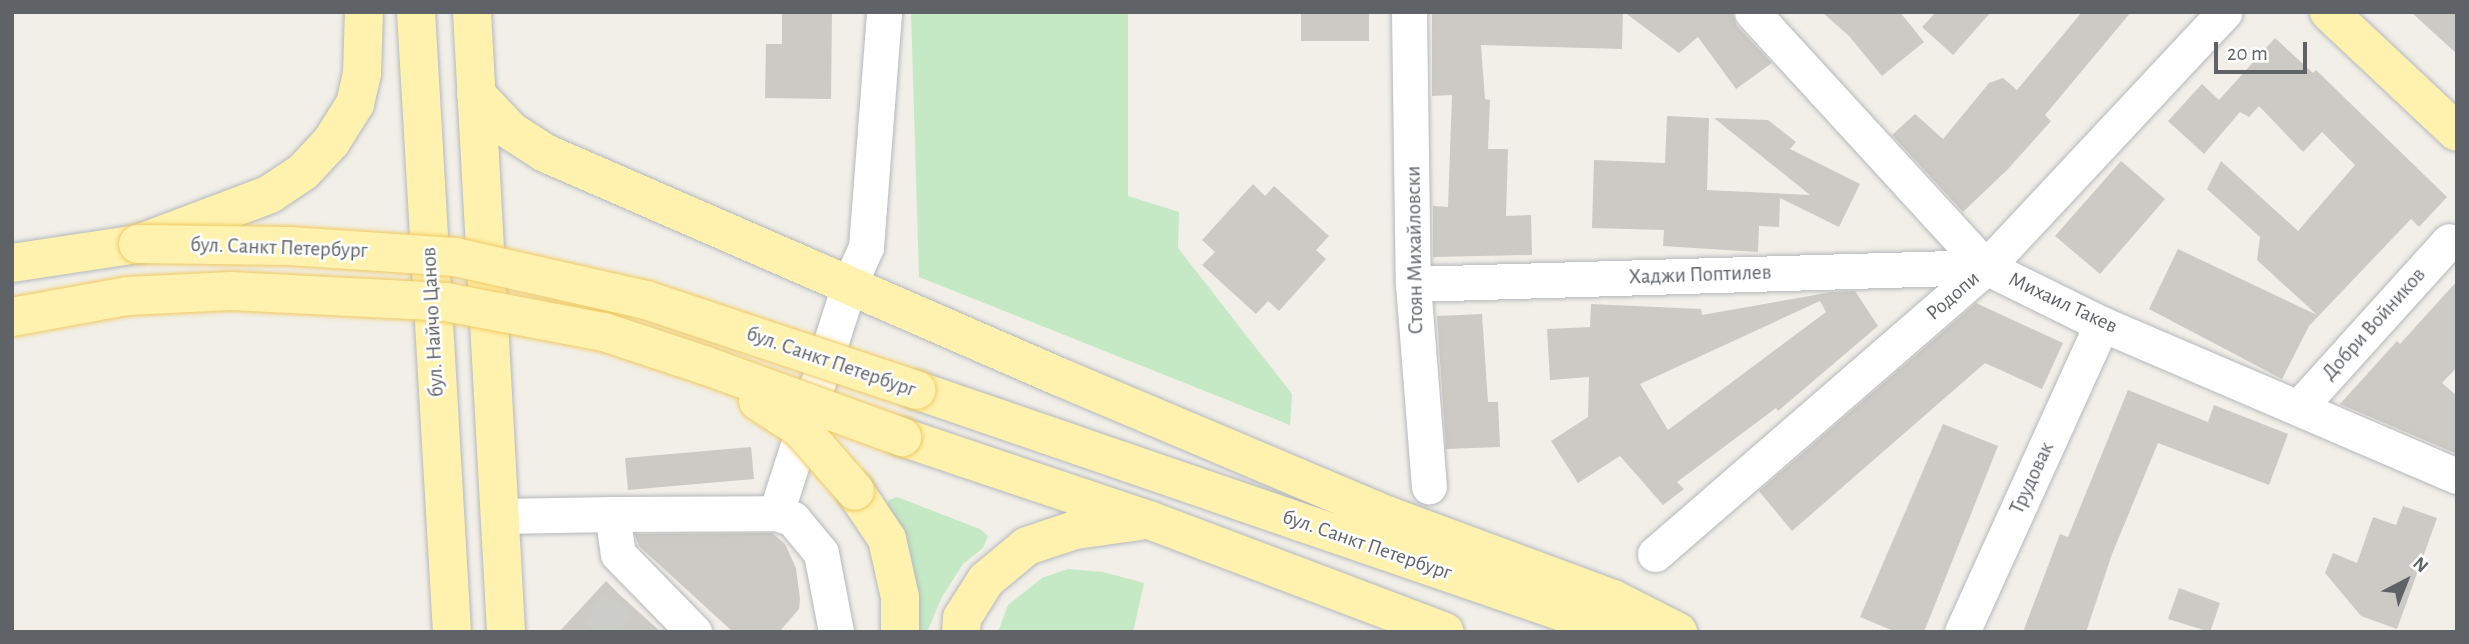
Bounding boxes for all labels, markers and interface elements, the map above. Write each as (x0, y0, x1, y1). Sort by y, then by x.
scale bar (2217, 28, 2310, 72)
text: 20 m (2227, 43, 2268, 64)
street label: Стоян Михайловски (1401, 165, 1429, 335)
street label: бул. Санкт Петербург (190, 232, 368, 264)
street label: бул. Найчо Цанов (416, 246, 450, 398)
street label: Хаджи Поптилев (1628, 260, 1772, 290)
street label: Добри Войников (2317, 263, 2431, 385)
street label: Родопи (1921, 266, 1985, 326)
street label: Михаил Такев (2004, 267, 2122, 339)
street label: бул. Санкт Петербург (743, 321, 919, 403)
street label: Трудовак (2004, 438, 2060, 518)
street label: бул. Санкт Петербург (1279, 504, 1455, 586)
north arrow (2371, 546, 2441, 616)
text: N (2409, 554, 2432, 577)

